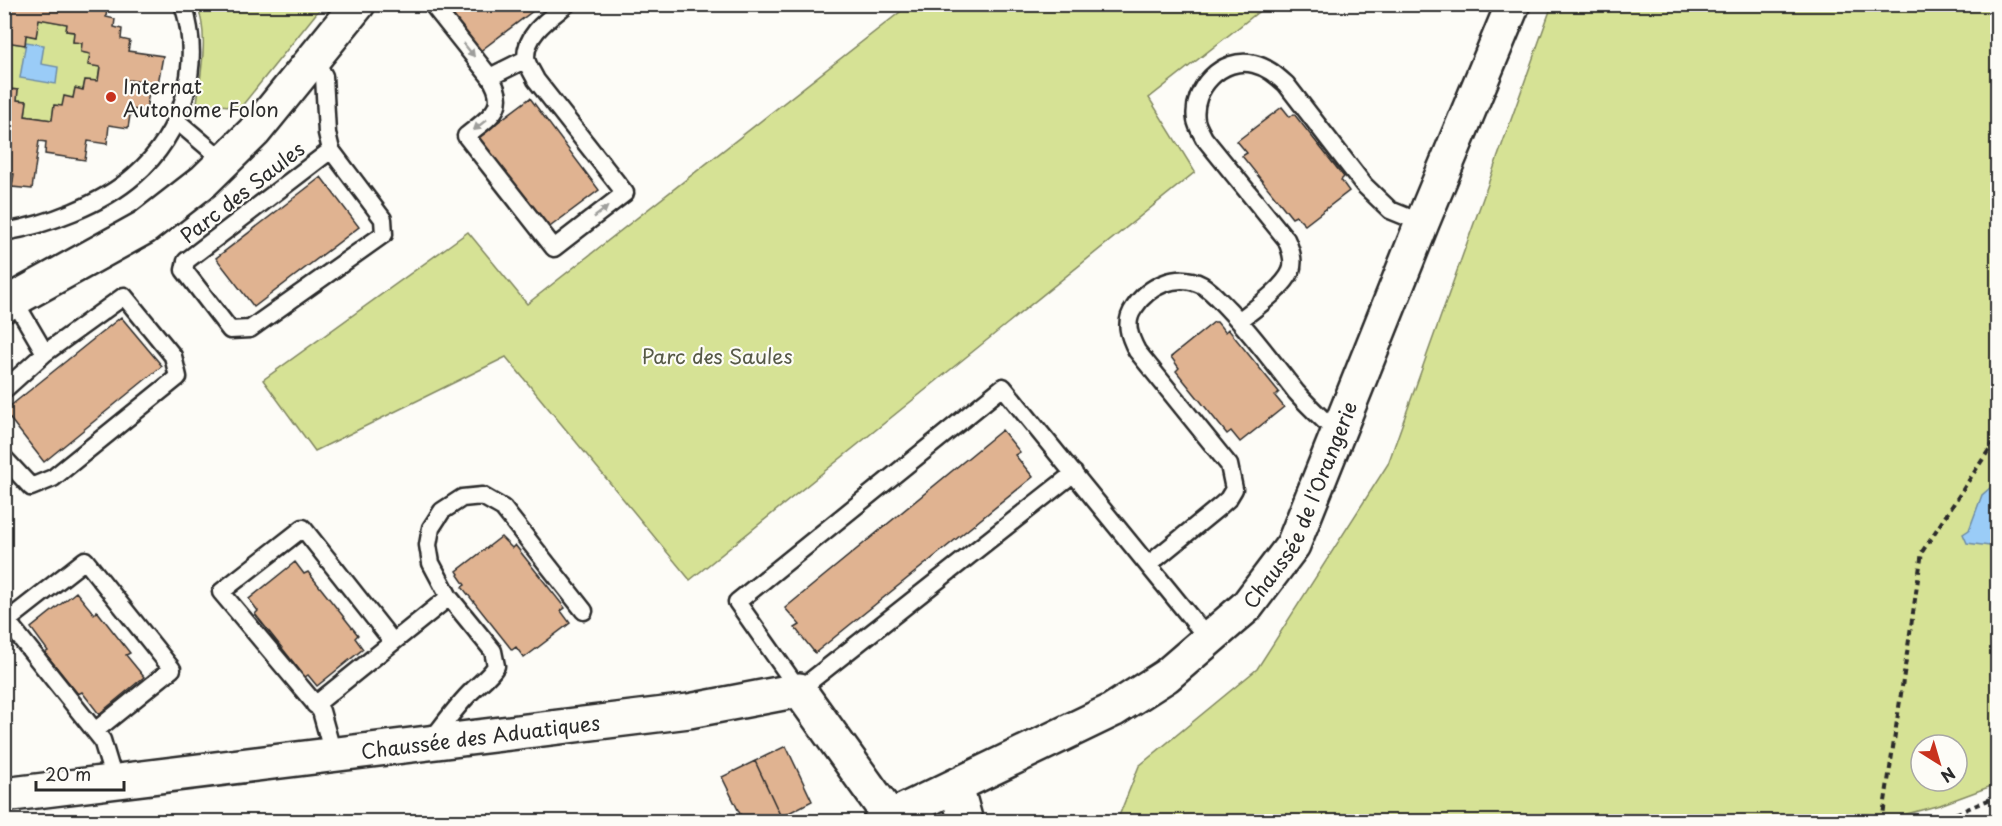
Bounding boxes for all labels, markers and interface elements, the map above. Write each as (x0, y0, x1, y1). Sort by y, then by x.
one-way arrow (462, 42, 475, 57)
place label: Internat Autonome Folon (123, 71, 279, 124)
marker: Internat Autonome Folon (104, 90, 118, 104)
one-way arrow (472, 118, 487, 130)
street label: Parc des Saules (173, 134, 311, 250)
one-way arrow (593, 207, 608, 219)
park label: Parc des Saules (641, 341, 793, 371)
street label: Chaussée de l'Orangerie (1235, 396, 1364, 615)
street label: Chaussée des Aduatiques (359, 707, 602, 766)
north arrow (1909, 733, 1969, 793)
scale bar (36, 754, 124, 792)
text: 20 m (45, 760, 91, 787)
text: N (1936, 762, 1961, 789)

